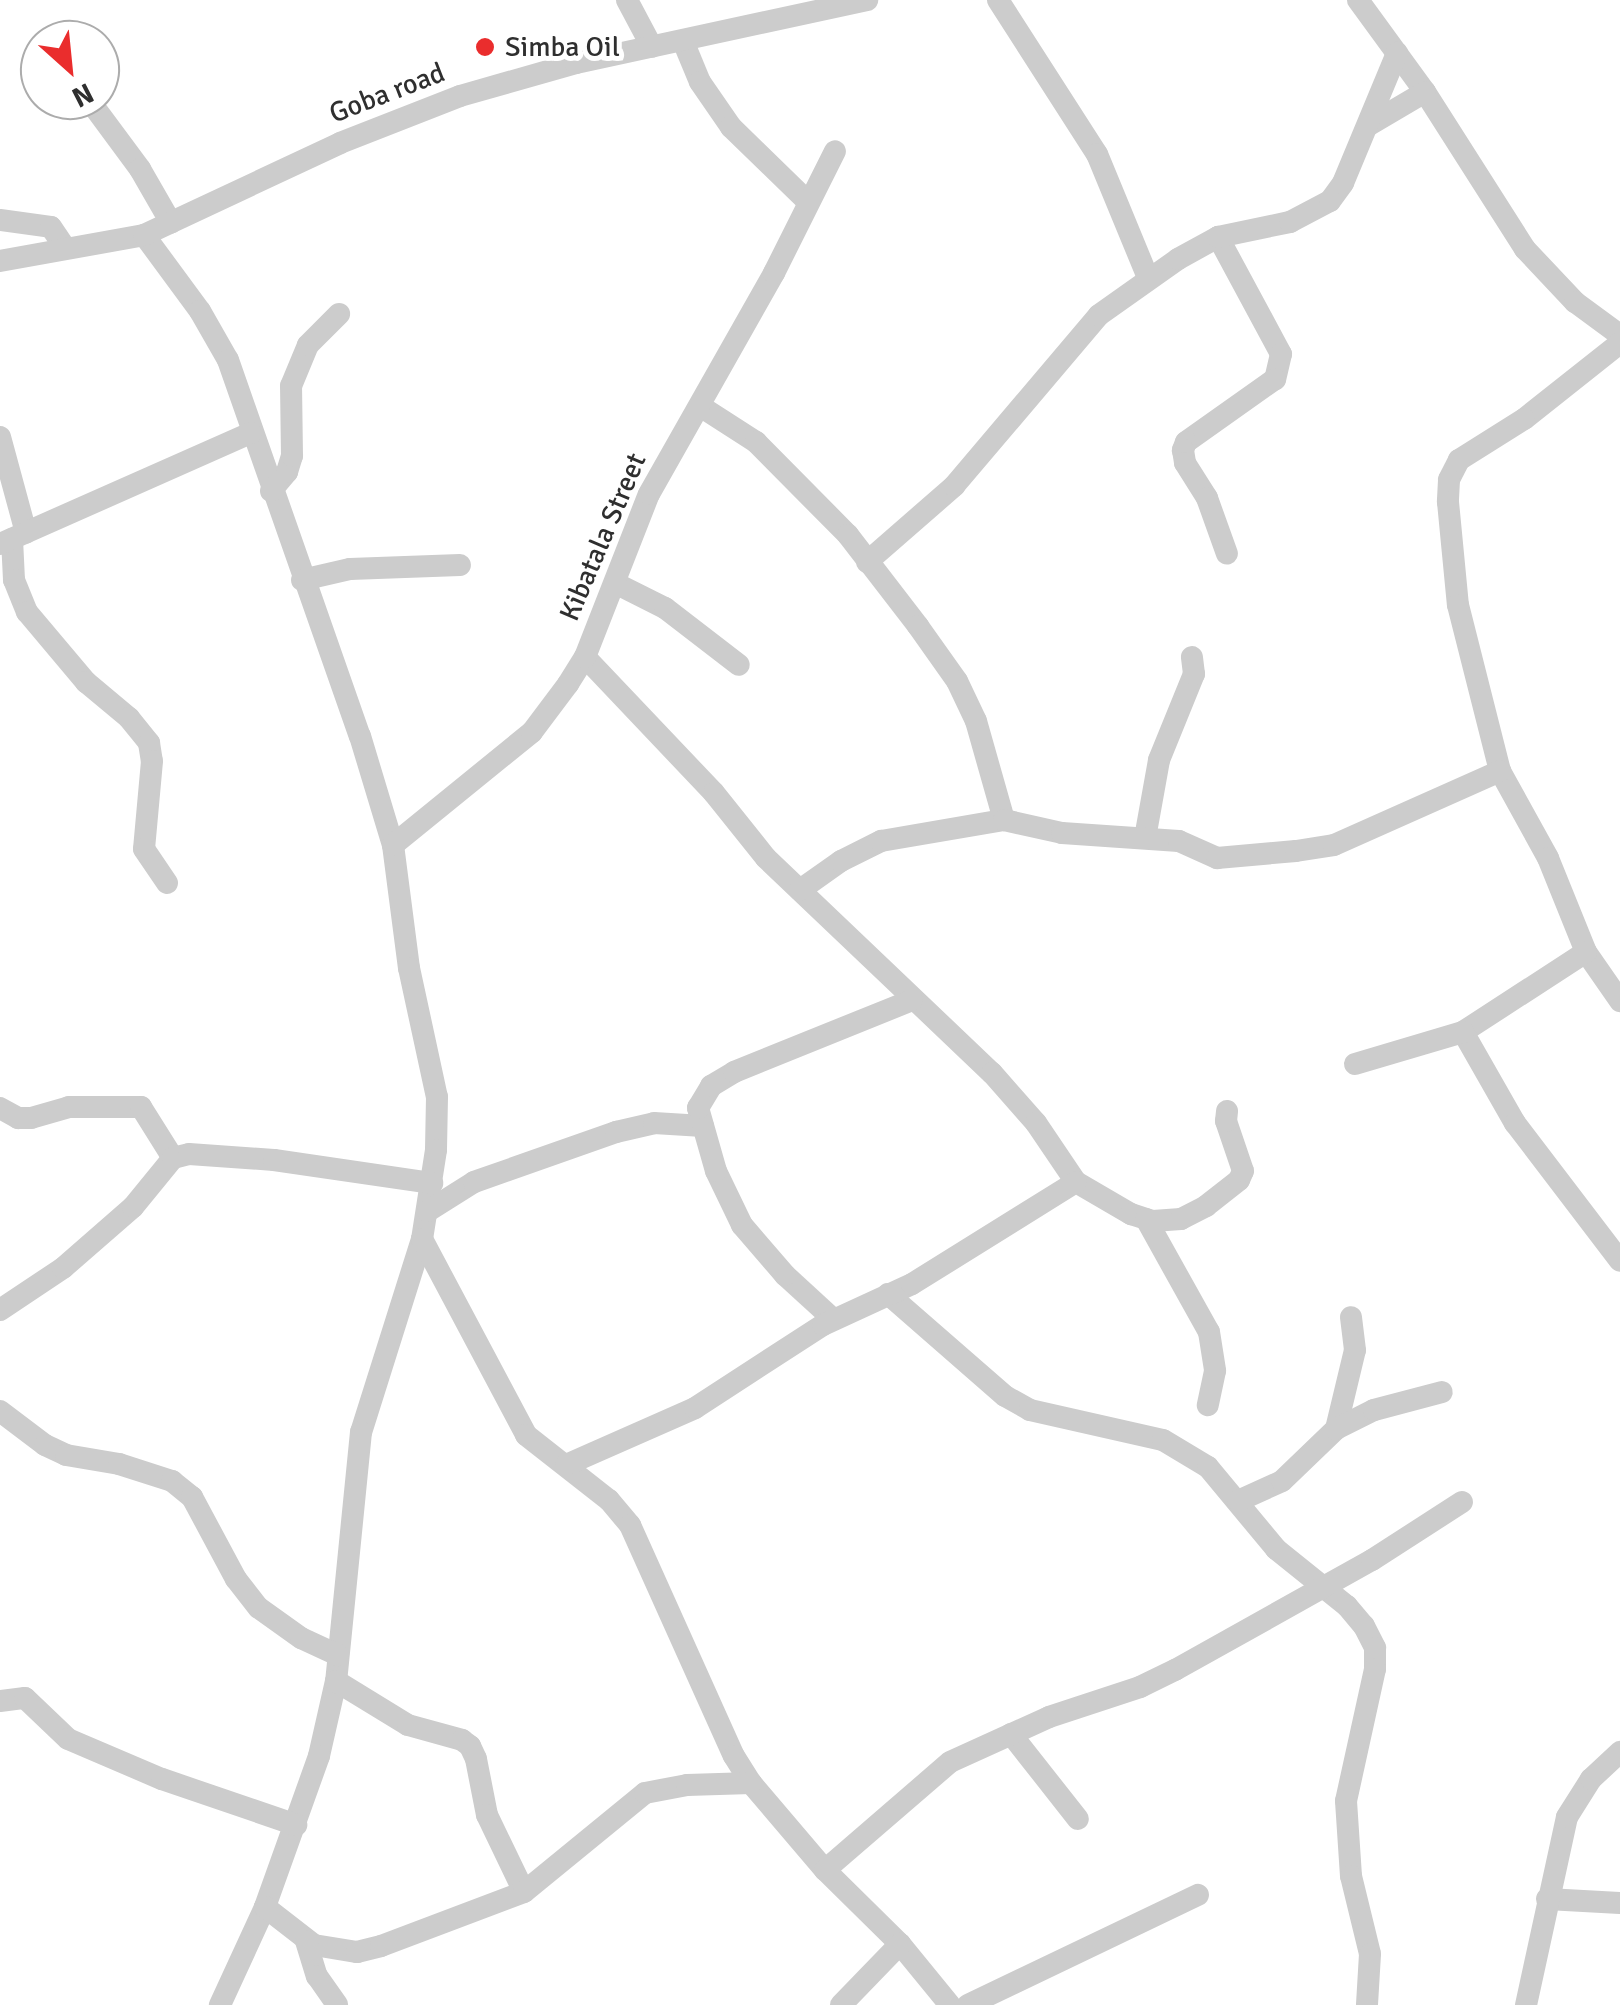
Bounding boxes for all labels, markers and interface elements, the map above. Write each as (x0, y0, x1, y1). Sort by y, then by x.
north arrow (20, 20, 120, 120)
place label: Simba Oil (505, 30, 620, 64)
marker: Simba Oil (474, 36, 496, 58)
street label: Goba road (325, 56, 449, 130)
text: N (66, 75, 99, 115)
street label: Kibatala Street (553, 448, 653, 626)

